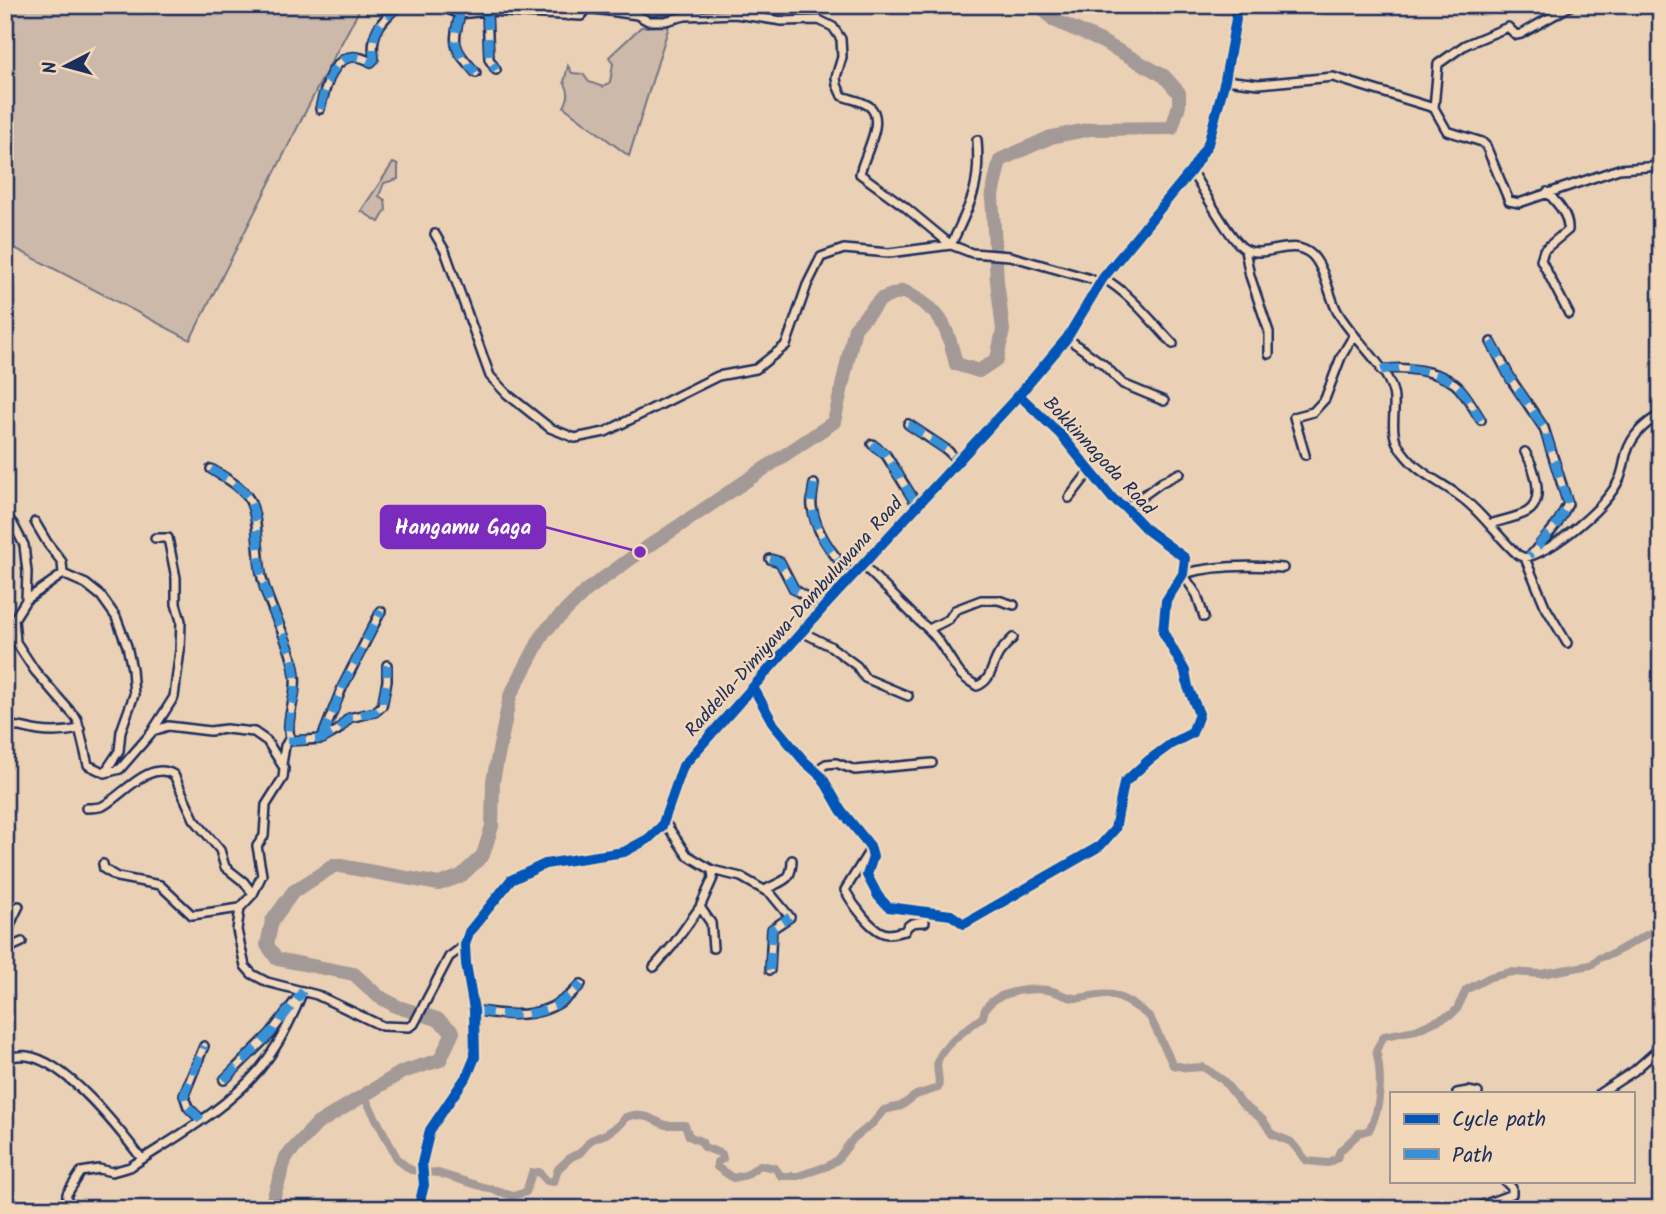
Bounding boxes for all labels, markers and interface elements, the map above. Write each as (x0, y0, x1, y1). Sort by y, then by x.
north arrow (32, 32, 102, 102)
text: N (36, 60, 67, 75)
street label: Bokkinnagoda Road (1035, 390, 1162, 523)
street label: Raddella-Dimiyawa-Dambuluwana Road (678, 490, 911, 744)
callout: Hangamu Gaga (381, 506, 545, 548)
text: Hangamu Gaga (395, 512, 531, 545)
legend (1390, 1092, 1634, 1182)
text: Cycle path (1452, 1104, 1546, 1137)
text: Path (1452, 1140, 1493, 1173)

